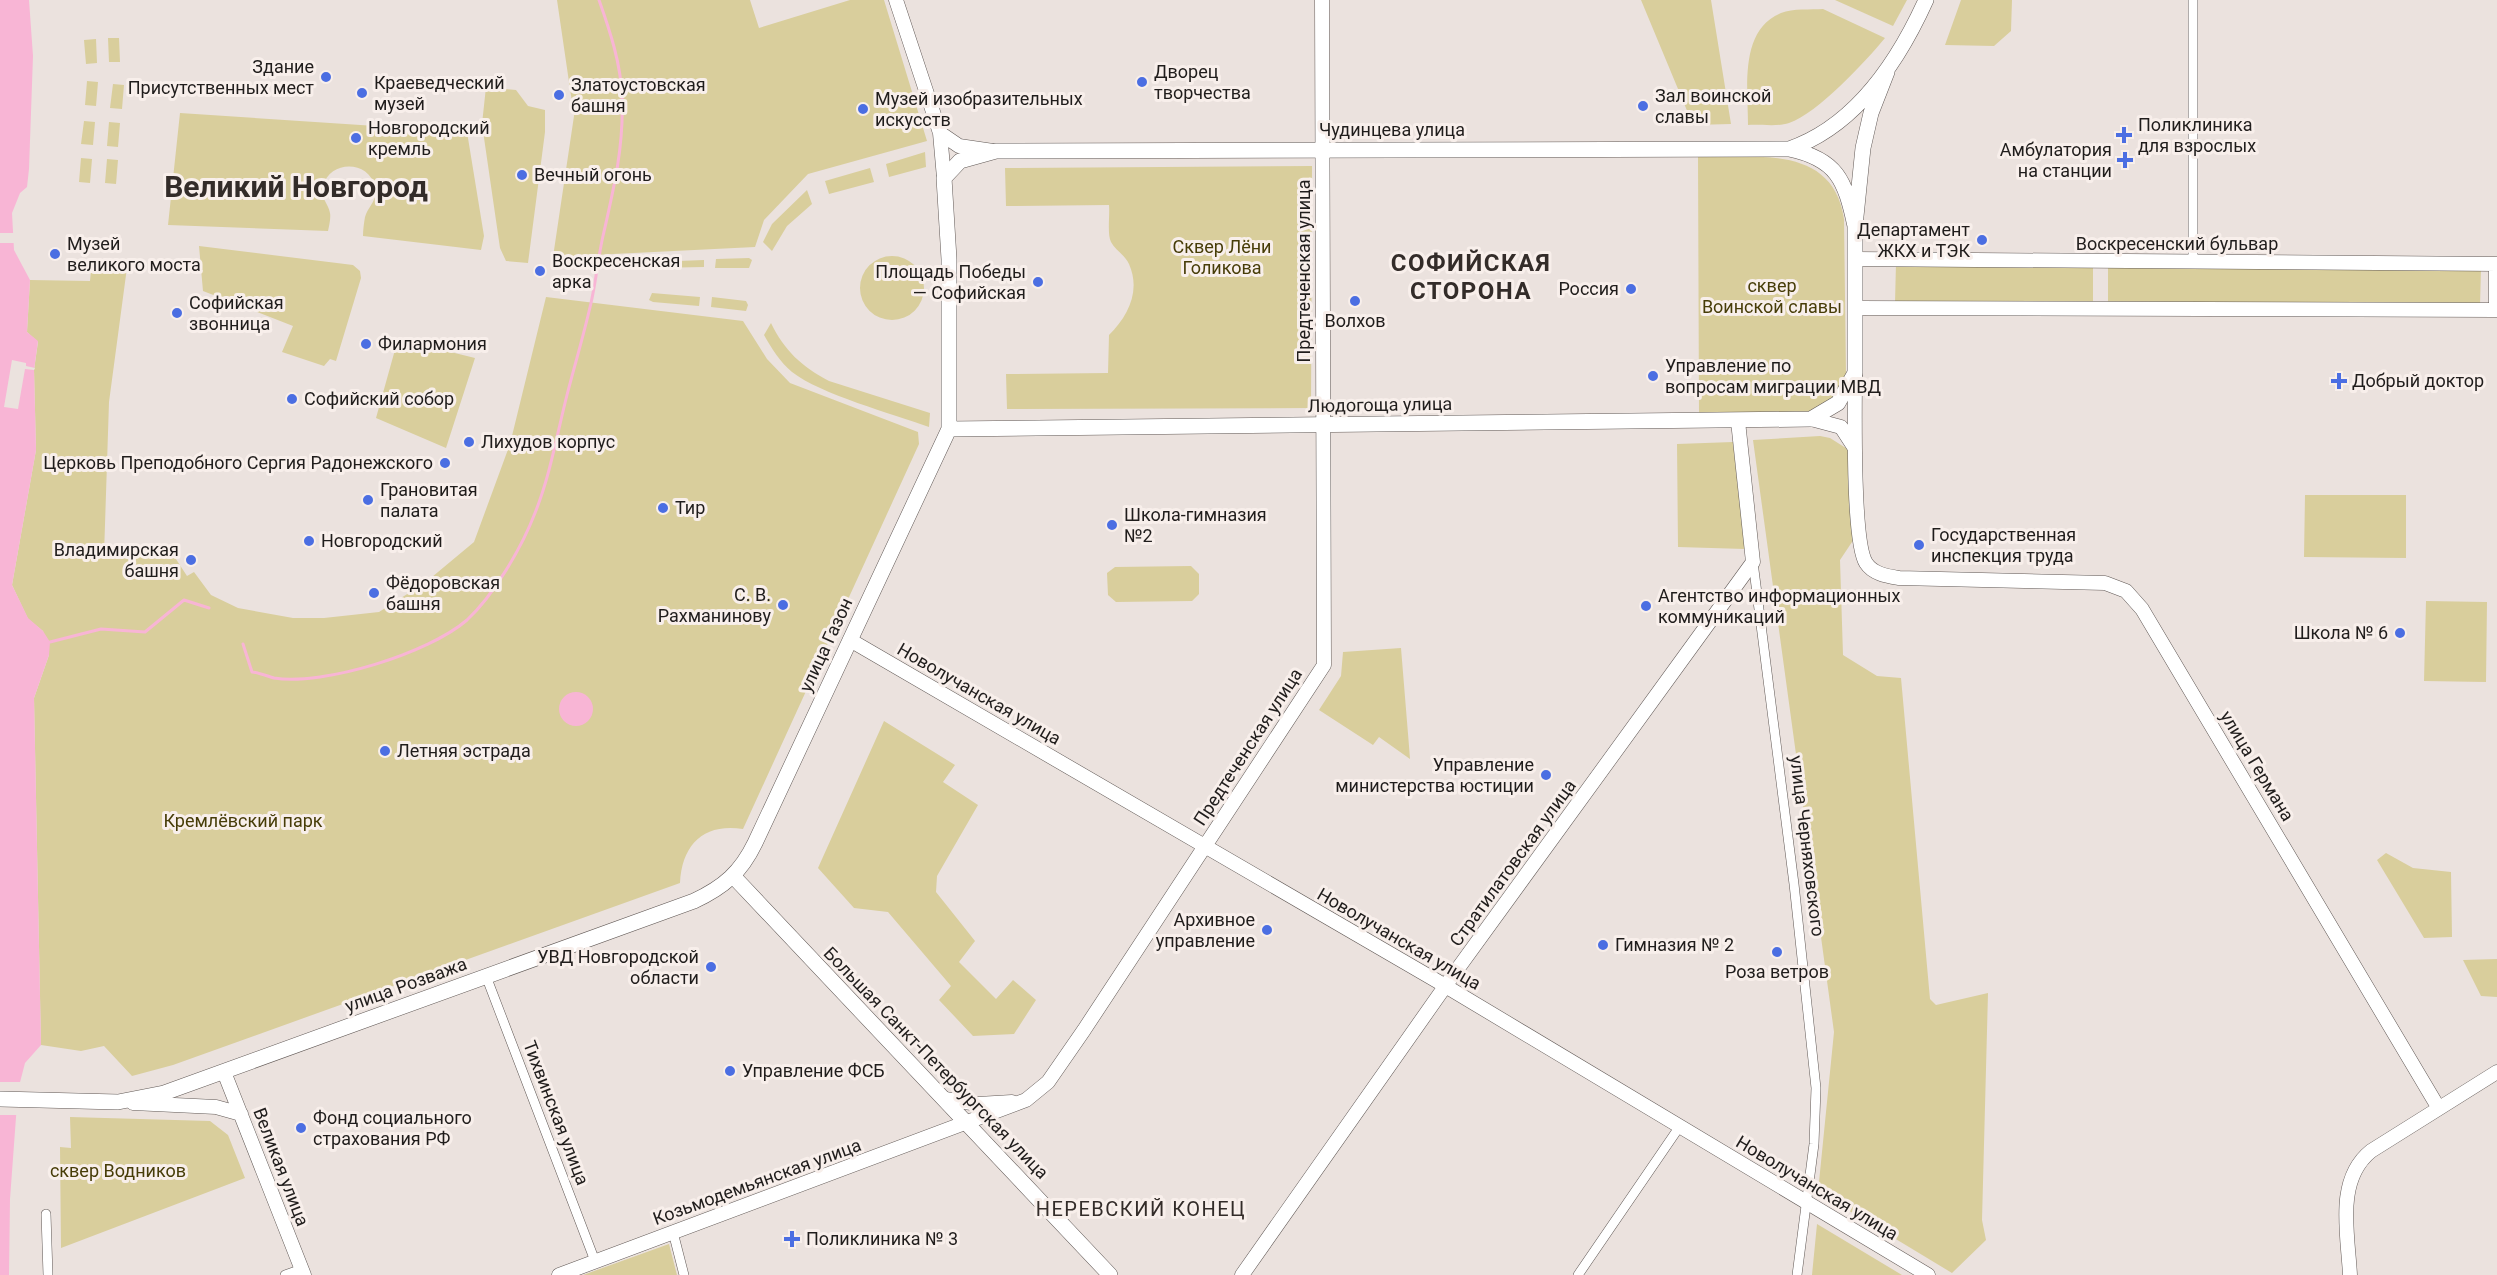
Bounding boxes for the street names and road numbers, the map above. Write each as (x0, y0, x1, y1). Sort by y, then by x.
street label: Чудинцева улица (1319, 119, 1465, 140)
street label: Предтеченская улица (1293, 179, 1314, 363)
street label: Воскресенский бульвар (2076, 233, 2278, 254)
street label: Людогоща улица (1307, 393, 1452, 416)
street label: улица Газон (795, 594, 857, 695)
street label: Новолучанская улица (894, 638, 1065, 749)
street label: Предтеченская улица (1189, 664, 1306, 829)
street label: улица Германа (2216, 707, 2299, 825)
street label: улица Черняховского (1786, 754, 1829, 938)
street label: Стратилатовская улица (1445, 775, 1580, 950)
street label: Новолучанская улица (1314, 883, 1485, 994)
street label: Большая Санкт-Петербургская улица (820, 942, 1053, 1183)
street label: улица Розважа (342, 953, 470, 1016)
street label: Тихвинская улица (519, 1038, 594, 1188)
street label: Великая улица (249, 1105, 314, 1229)
street label: Новолучанская улица (1733, 1131, 1902, 1244)
street label: Козьмодемьянская улица (650, 1134, 864, 1229)

